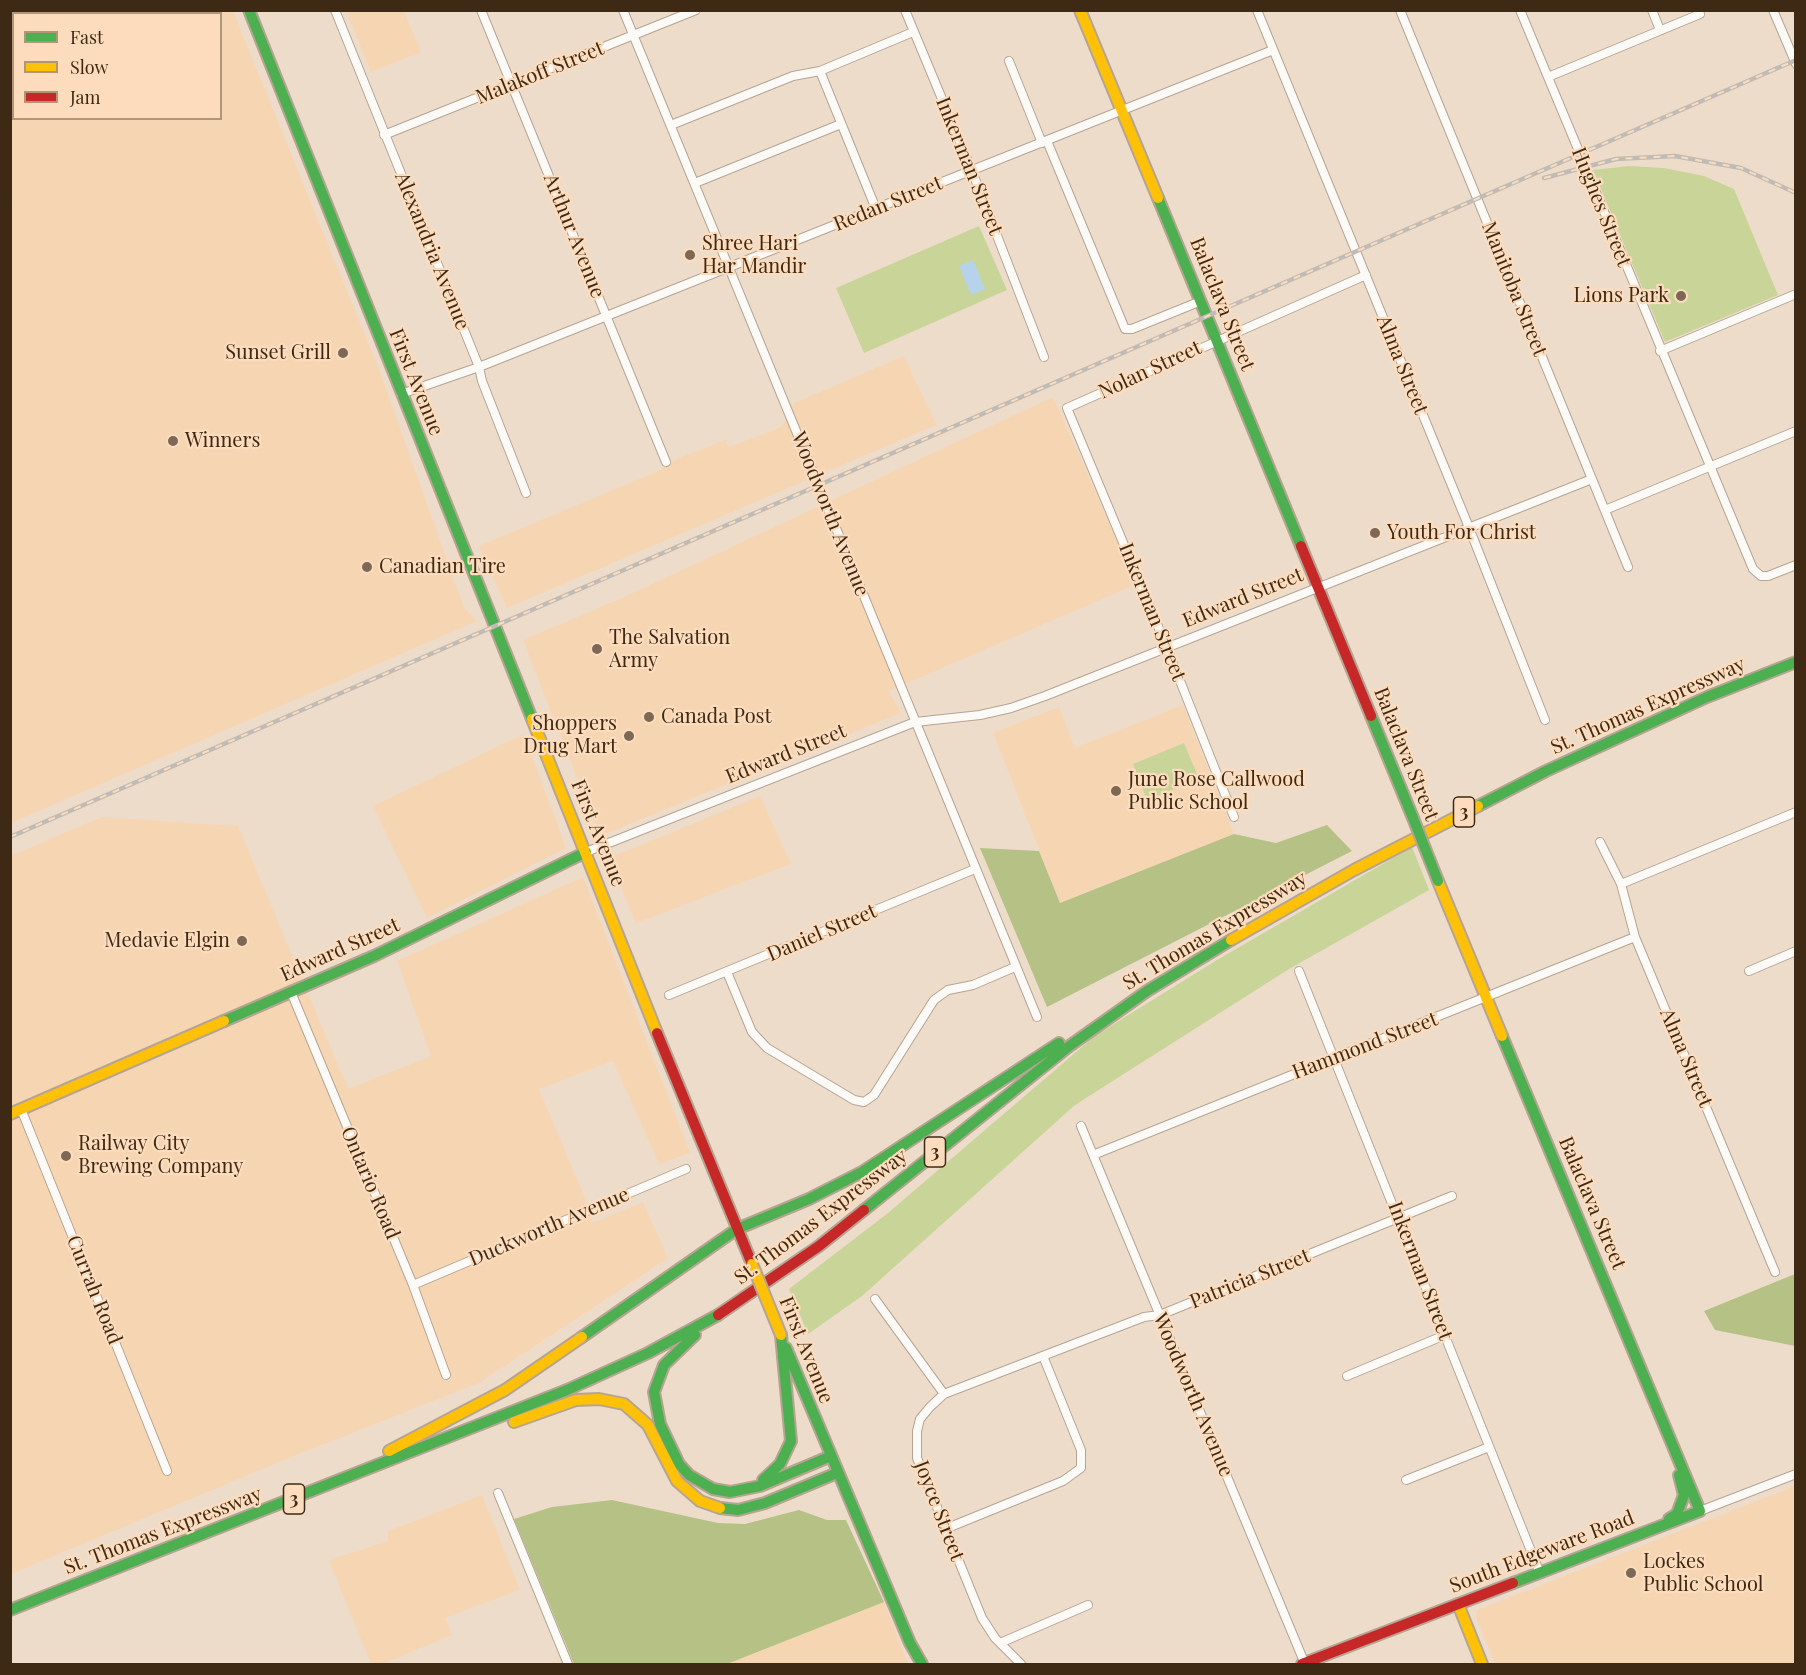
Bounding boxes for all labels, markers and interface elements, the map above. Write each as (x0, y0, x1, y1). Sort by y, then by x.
legend (12, 12, 222, 120)
text: Fast (70, 25, 103, 49)
street label: Malakoff Street (472, 36, 608, 110)
text: Slow (70, 55, 108, 79)
text: Jam (70, 85, 100, 109)
street label: Inkerman Street (930, 94, 1008, 238)
street label: Hughes Street (1566, 144, 1636, 270)
street label: Alexandria Avenue (389, 169, 475, 333)
street label: Arthur Avenue (538, 170, 610, 302)
street label: Redan Street (830, 171, 946, 237)
street label: Manitoba Street (1476, 218, 1552, 360)
place label: Shree Hari Har Mandir (702, 232, 806, 279)
street label: Balaclava Street (1184, 234, 1260, 374)
marker: Shree Hari Har Mandir (683, 248, 697, 262)
place label: Lions Park (1574, 284, 1669, 308)
marker: Lions Park (1674, 289, 1688, 303)
street label: Alma Street (1371, 312, 1433, 418)
street label: First Avenue (384, 325, 448, 439)
street label: Nolan Street (1095, 336, 1205, 404)
place label: Sunset Grill (225, 341, 331, 365)
marker: Sunset Grill (336, 346, 350, 360)
street label: Woodworth Avenue (786, 428, 874, 600)
place label: Winners (185, 429, 260, 453)
marker: Winners (166, 434, 180, 448)
place label: Youth For Christ (1387, 521, 1536, 545)
marker: Youth For Christ (1368, 526, 1382, 540)
street label: Inkerman Street (1113, 540, 1191, 684)
place label: Canadian Tire (379, 555, 506, 579)
marker: Canadian Tire (360, 560, 374, 574)
street label: Edward Street (1179, 563, 1307, 633)
place label: The Salvation Army (609, 626, 730, 673)
marker: The Salvation Army (590, 642, 604, 656)
street label: St. Thomas Expressway (1547, 652, 1749, 760)
street label: Balaclava Street (1368, 684, 1444, 824)
place label: Canada Post (661, 705, 772, 729)
marker: Canada Post (642, 710, 656, 724)
place label: Shoppers Drug Mart (523, 712, 617, 759)
street label: Edward Street (722, 719, 850, 789)
marker: Shoppers Drug Mart (622, 729, 636, 743)
place label: June Rose Callwood Public School (1128, 768, 1305, 815)
street label: First Avenue (566, 776, 630, 890)
marker: June Rose Callwood Public School (1109, 784, 1123, 798)
road number: 3 (1454, 797, 1474, 827)
street label: St. Thomas Expressway (1119, 867, 1311, 995)
street label: Daniel Street (764, 899, 880, 967)
street label: Edward Street (277, 913, 403, 987)
place label: Medavie Elgin (104, 929, 230, 953)
marker: Medavie Elgin (235, 934, 249, 948)
street label: Alma Street (1654, 1005, 1718, 1111)
street label: Hammond Street (1289, 1007, 1441, 1085)
street label: Ontario Road (336, 1123, 404, 1243)
place label: Railway City Brewing Company (78, 1132, 243, 1179)
street label: Balaclava Street (1553, 1133, 1631, 1273)
road number: 3 (924, 1137, 946, 1167)
street label: St. Thomas Expressway (730, 1144, 912, 1290)
marker: Railway City Brewing Company (59, 1149, 73, 1163)
street label: Duckworth Avenue (465, 1182, 633, 1272)
street label: Inkerman Street (1383, 1198, 1457, 1344)
street label: Currah Road (61, 1232, 127, 1348)
street label: Patricia Street (1186, 1244, 1314, 1314)
street label: First Avenue (774, 1293, 838, 1407)
street label: Woodworth Avenue (1148, 1310, 1238, 1480)
street label: Joyce Street (909, 1458, 969, 1564)
street label: St. Thomas Expressway (60, 1482, 266, 1580)
road number: 3 (284, 1484, 304, 1514)
street label: South Edgeware Road (1446, 1506, 1638, 1598)
place label: Lockes Public School (1643, 1550, 1763, 1597)
marker: Lockes Public School (1624, 1566, 1638, 1580)

